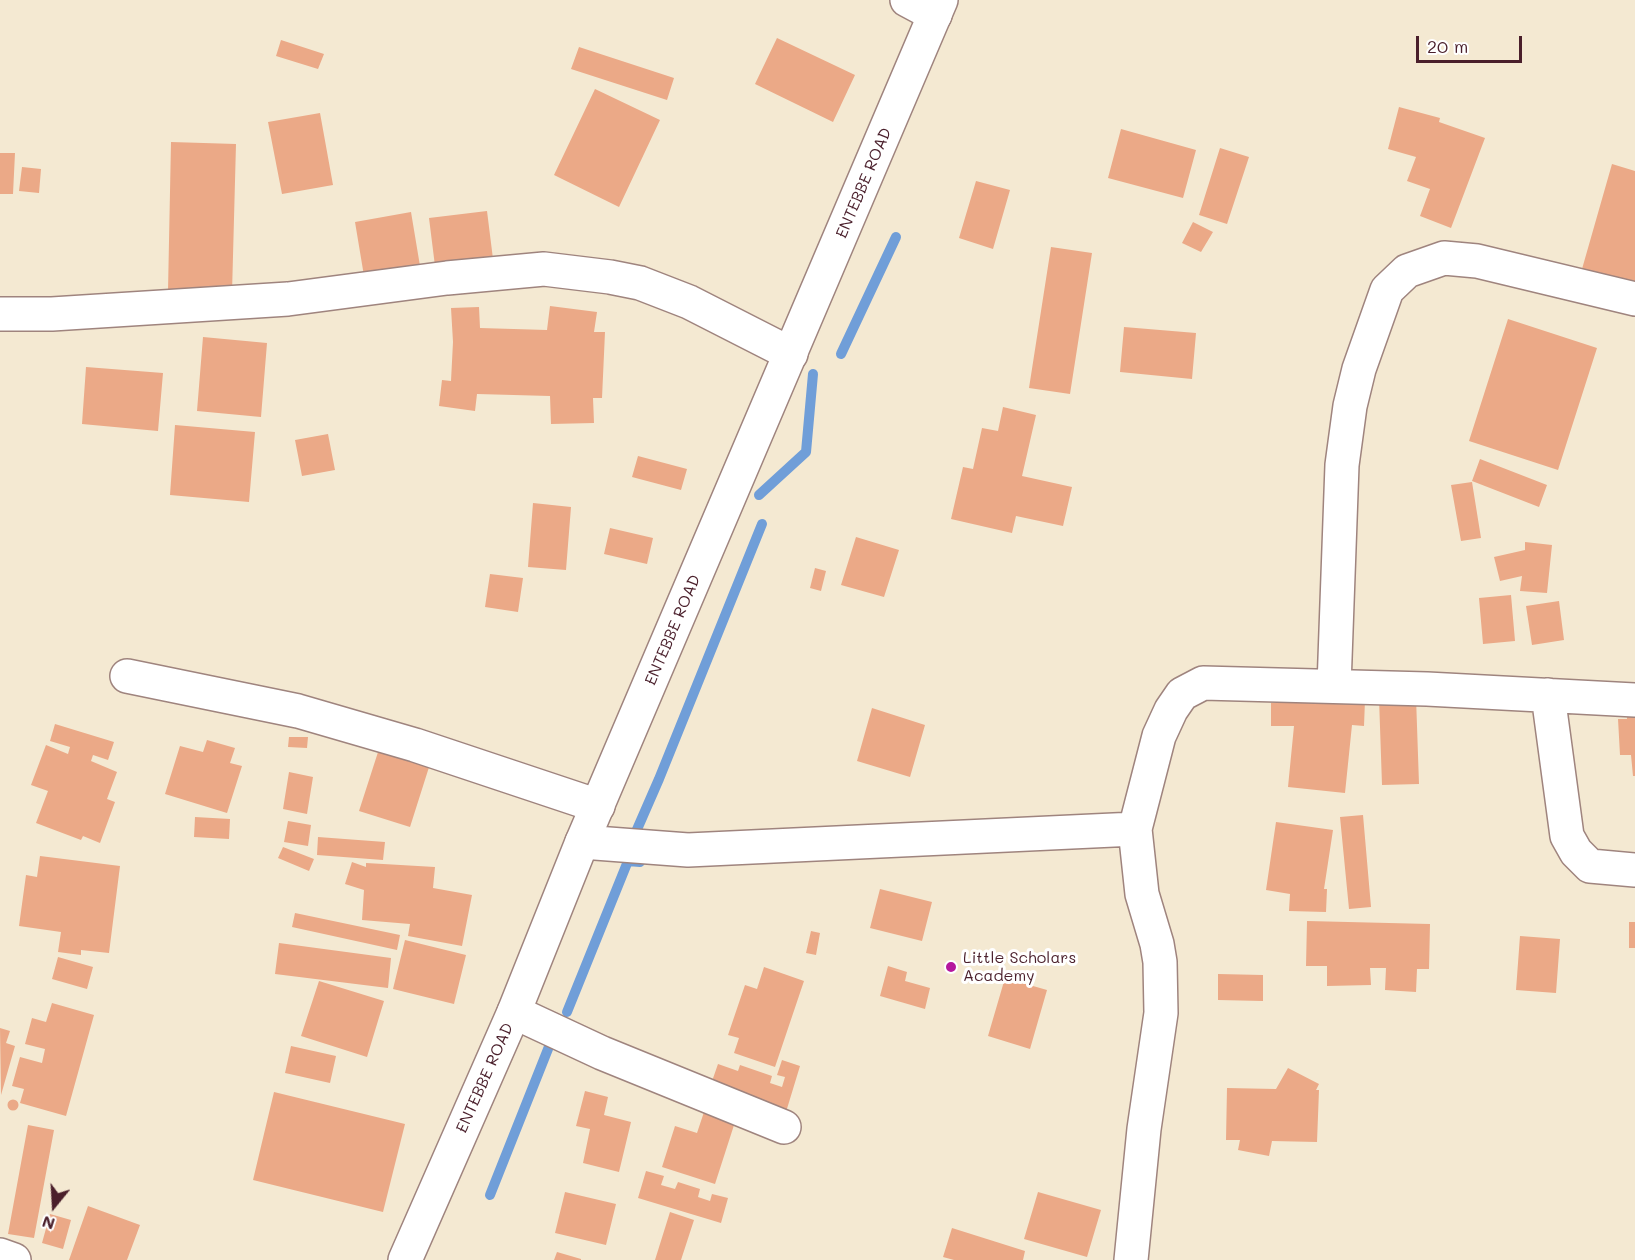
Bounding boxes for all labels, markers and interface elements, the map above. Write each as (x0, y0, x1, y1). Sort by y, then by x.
scale bar (1419, 24, 1526, 62)
text: 20 m (1427, 34, 1468, 58)
street label: ENTEBBE ROAD (832, 125, 896, 241)
street label: ENTEBBE ROAD (641, 572, 705, 688)
place label: Little Scholars Academy (963, 948, 1076, 986)
marker: Little Scholars Academy (944, 960, 958, 974)
street label: ENTEBBE ROAD (452, 1020, 518, 1136)
north arrow (24, 1176, 84, 1236)
text: N (39, 1212, 57, 1235)

